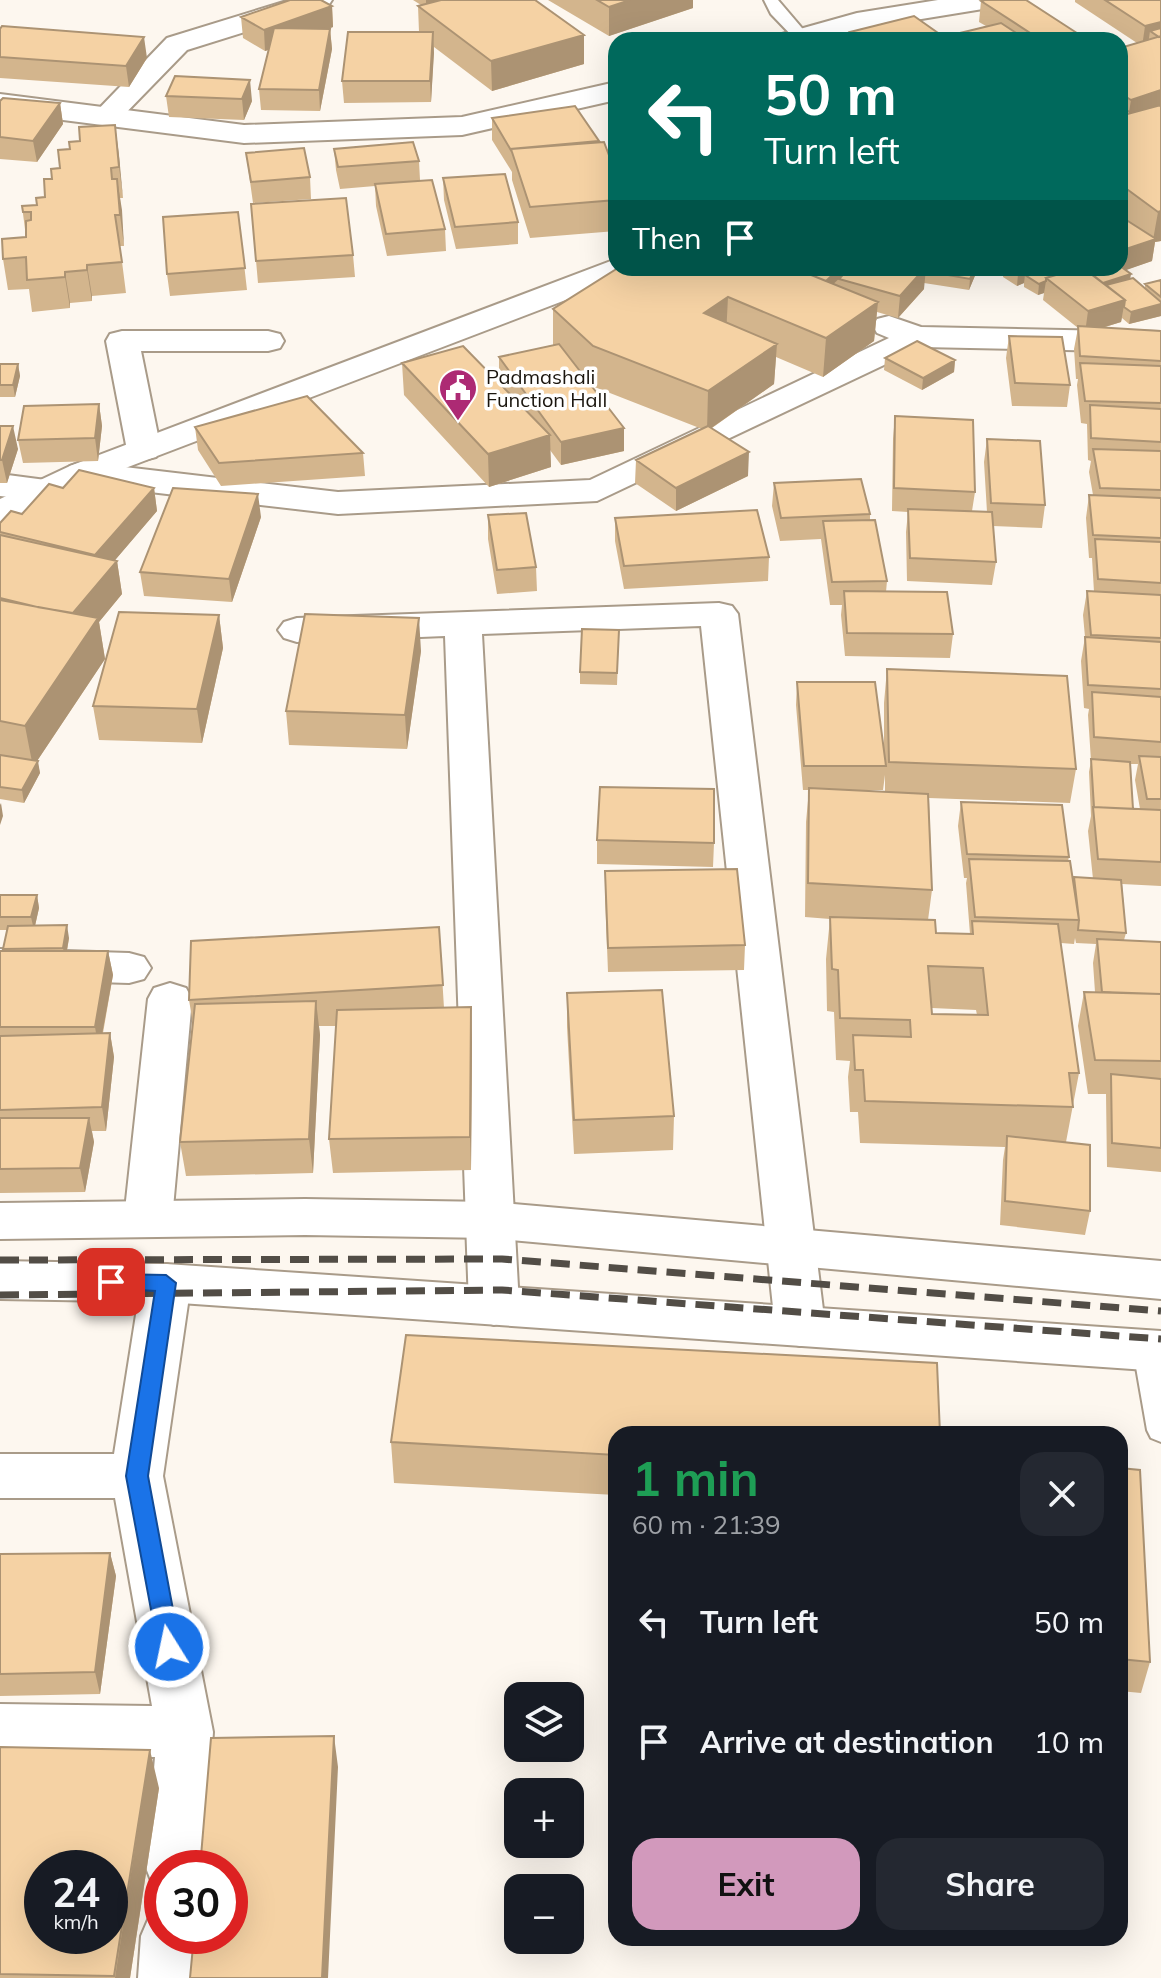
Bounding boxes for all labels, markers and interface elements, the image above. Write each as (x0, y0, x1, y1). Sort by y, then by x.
text: 50 m (764, 59, 897, 129)
icon: left (632, 64, 736, 168)
text: Turn left (764, 128, 900, 173)
icon: arrive (718, 216, 762, 260)
text: Then (632, 219, 702, 257)
place label: Padmashali Function Hall (486, 364, 607, 412)
public building icon: Padmashali Function Hall (437, 367, 479, 422)
pin (77, 1248, 145, 1316)
icon: arrive (89, 1260, 133, 1304)
text: 1 min (632, 1448, 759, 1508)
button: close (1020, 1452, 1104, 1536)
text: 60 m · 21:39 (632, 1508, 781, 1541)
icon: left (632, 1600, 676, 1644)
text: Turn left (700, 1603, 818, 1641)
text: 50 m (1034, 1603, 1104, 1641)
position arrow (127, 1605, 211, 1689)
map controls (504, 1682, 584, 1954)
button: layers (504, 1682, 584, 1762)
icon: arrive (632, 1720, 676, 1764)
text: Arrive at destination (700, 1723, 994, 1761)
text: 10 m (1034, 1723, 1104, 1761)
button: + (504, 1778, 584, 1858)
button: Exit (632, 1838, 860, 1930)
button: Share (876, 1838, 1104, 1930)
speed limit sign: 30 (144, 1850, 248, 1954)
text: 24 (52, 1867, 100, 1917)
button: − (504, 1874, 584, 1954)
text: km/h (53, 1909, 99, 1934)

